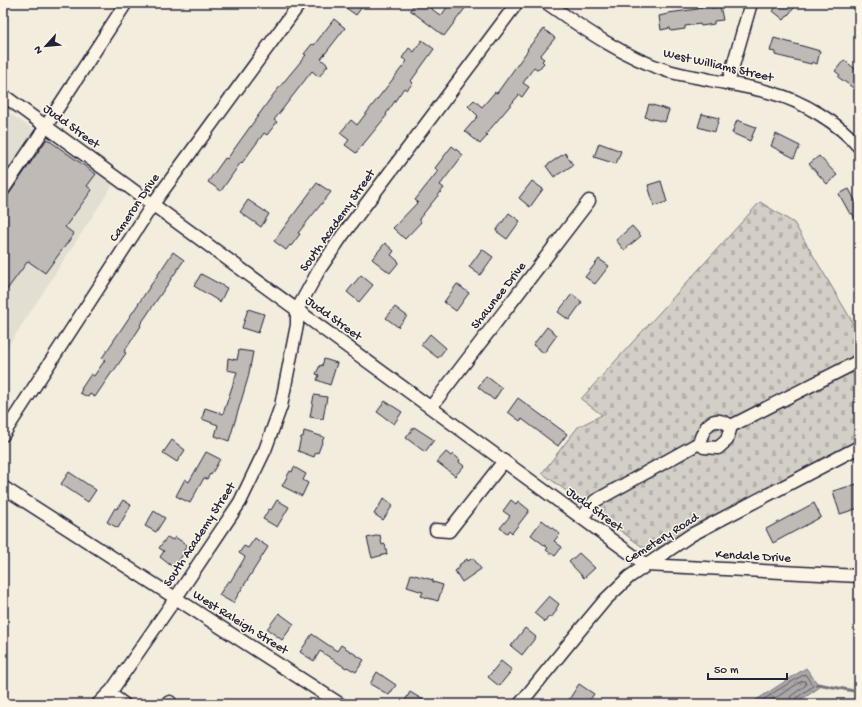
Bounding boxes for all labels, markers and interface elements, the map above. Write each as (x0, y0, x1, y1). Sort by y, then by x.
north arrow (26, 26, 66, 66)
text: N (32, 44, 46, 56)
street label: West Williams Street (662, 46, 776, 86)
street label: Judd Street (40, 102, 103, 153)
street label: South Academy Street (297, 166, 380, 275)
street label: Cameron Drive (107, 171, 164, 245)
street label: Shawnee Drive (468, 259, 530, 333)
street label: Judd Street (302, 294, 365, 345)
street label: South Academy Street (161, 479, 240, 590)
street label: Judd Street (563, 485, 626, 536)
street label: Cemetery Road (622, 510, 703, 568)
street label: Kendale Drive (715, 548, 792, 566)
street label: West Raleigh Street (190, 588, 292, 659)
scale bar (708, 655, 787, 681)
text: 50 m (714, 664, 739, 678)

